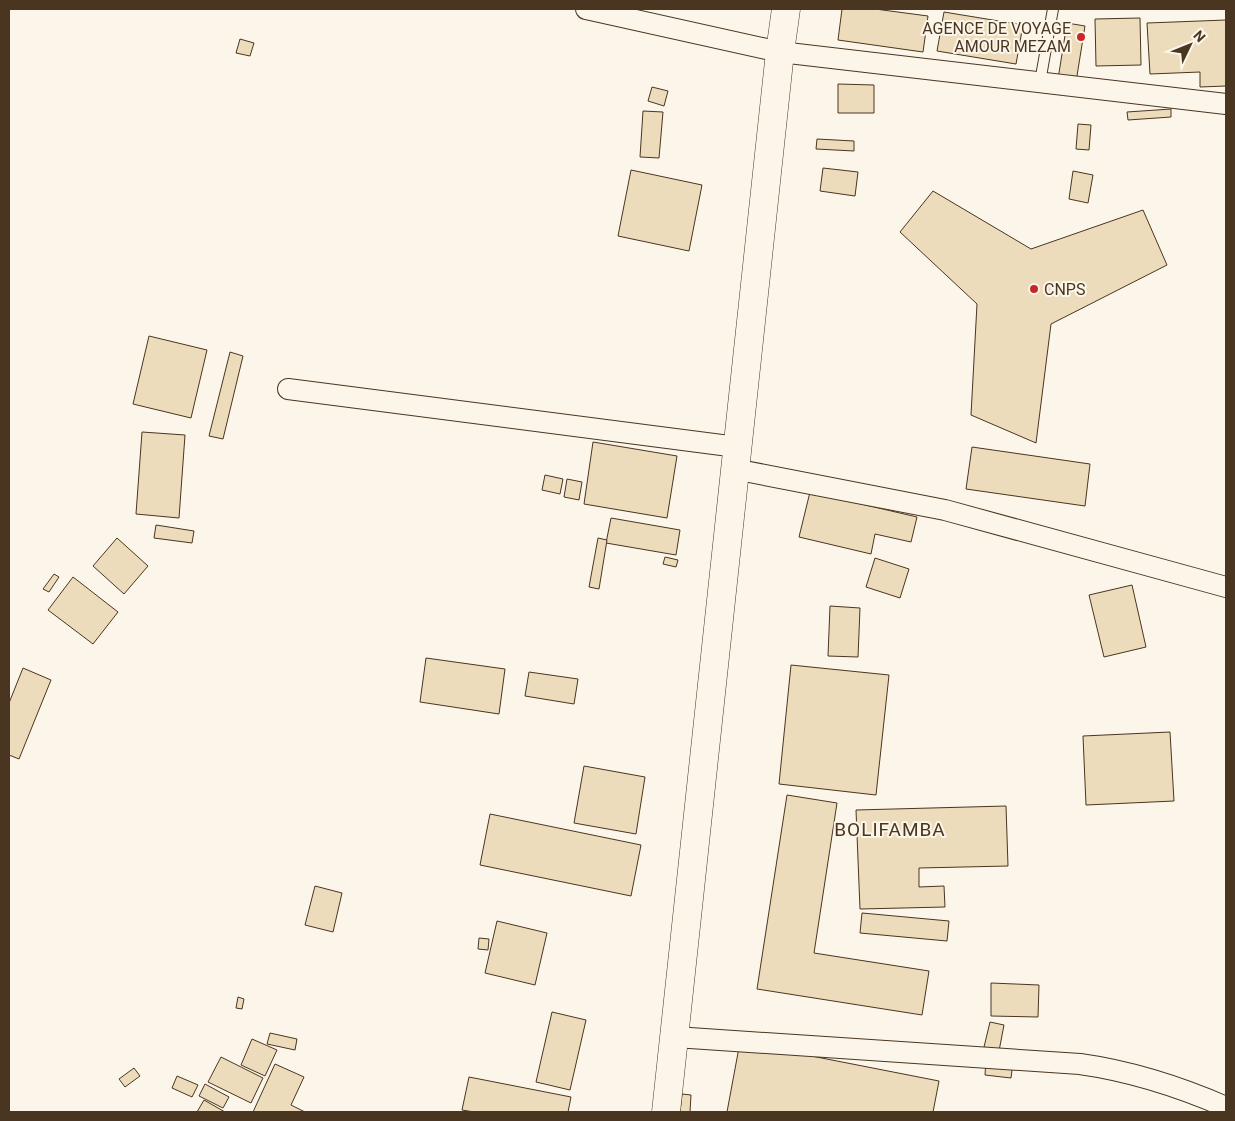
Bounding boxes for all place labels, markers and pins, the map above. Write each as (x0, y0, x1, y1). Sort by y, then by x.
place label: AGENCE DE VOYAGE AMOUR MEZAM (922, 19, 1071, 56)
marker: AGENCE DE VOYAGE AMOUR MEZAM (1075, 31, 1087, 43)
place label: CNPS (1044, 280, 1085, 299)
marker: CNPS (1028, 283, 1040, 295)

